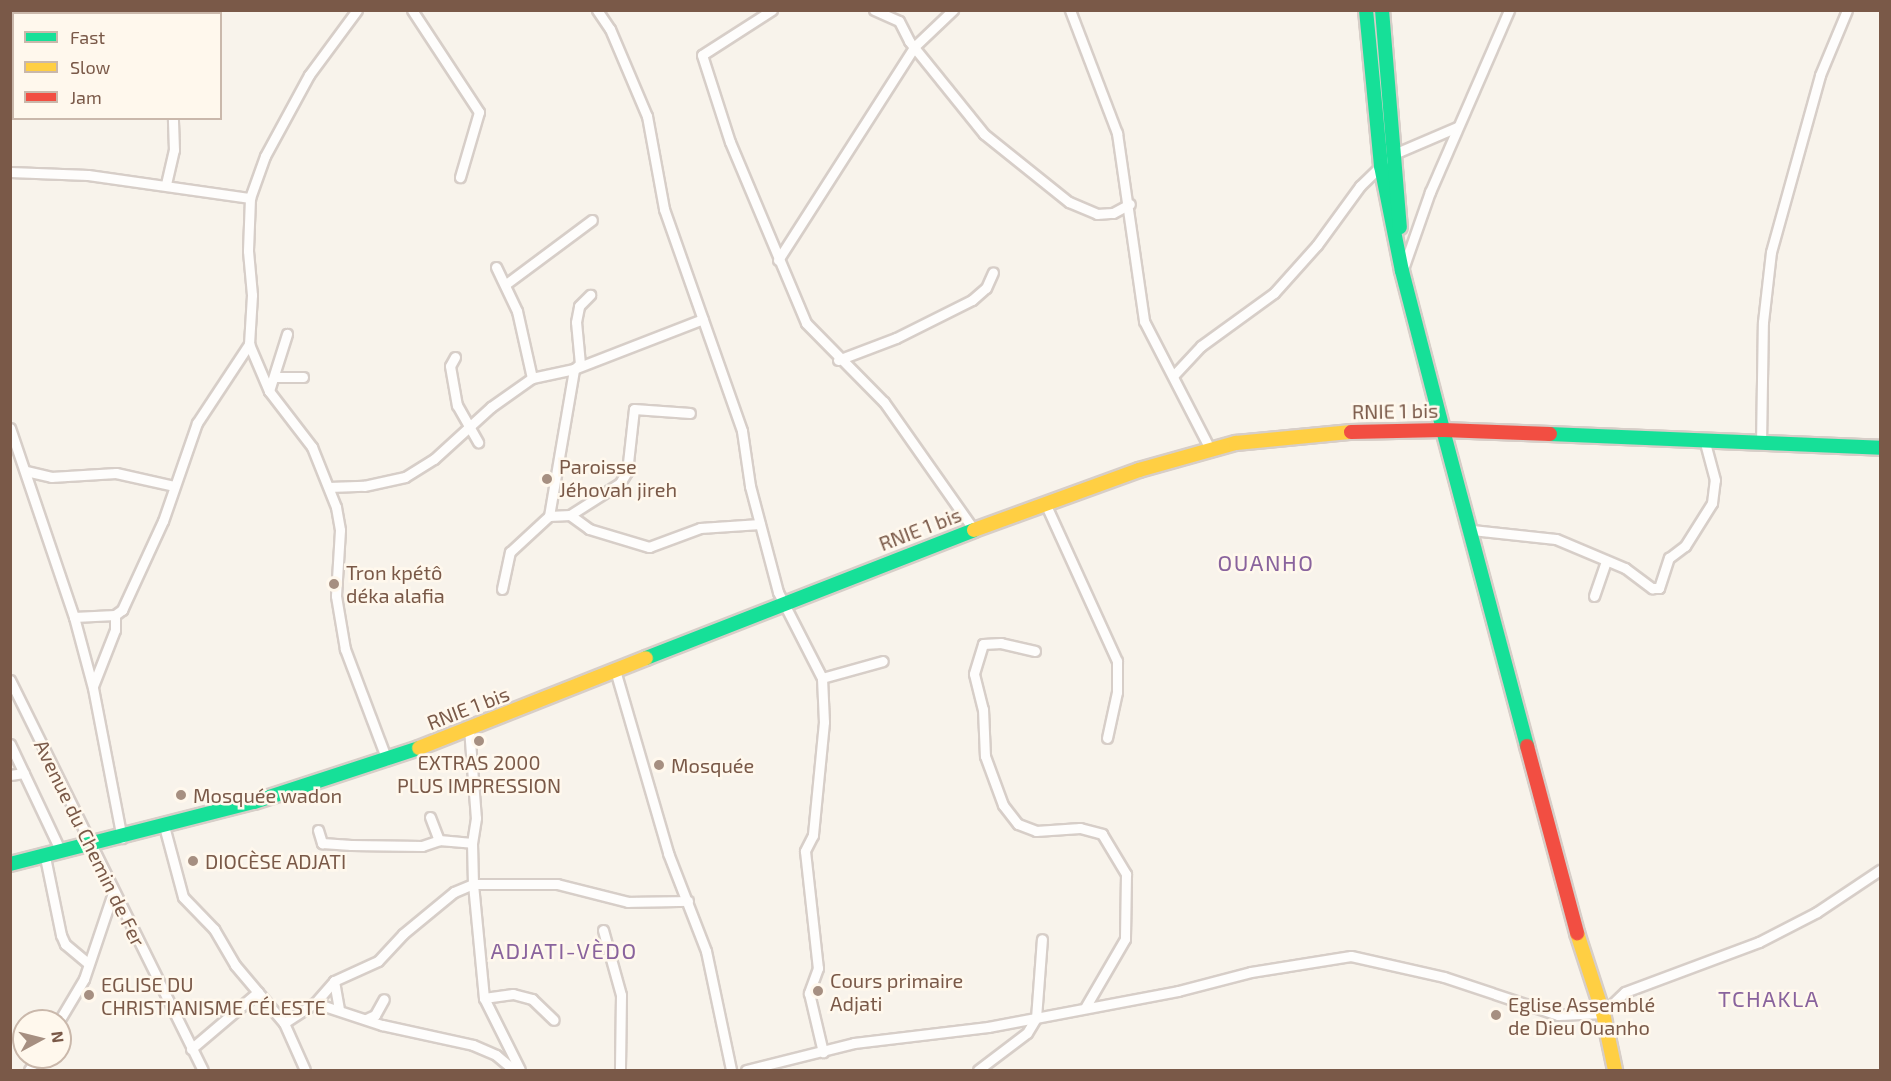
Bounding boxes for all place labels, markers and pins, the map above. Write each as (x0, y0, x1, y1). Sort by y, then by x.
place label: Paroisse Jéhovah jireh (559, 455, 677, 502)
marker: Paroisse Jéhovah jireh (540, 472, 554, 486)
place label: Tron kpétô déka alafia (346, 560, 445, 607)
marker: Tron kpétô déka alafia (327, 577, 341, 591)
marker: EXTRAS 2000 PLUS IMPRESSION (472, 734, 486, 748)
place label: EXTRAS 2000 PLUS IMPRESSION (397, 750, 561, 797)
place label: Mosquée (671, 753, 754, 777)
marker: Mosquée (652, 758, 666, 772)
place label: Mosquée wadon (193, 783, 343, 807)
marker: Mosquée wadon (174, 788, 188, 802)
place label: DIOCÈSE ADJATI (205, 849, 347, 873)
marker: DIOCÈSE ADJATI (186, 854, 200, 868)
place label: Cours primaire Adjati (830, 968, 963, 1015)
place label: EGLISE DU CHRISTIANISME CÉLESTE (101, 972, 326, 1019)
marker: Cours primaire Adjati (811, 984, 825, 998)
marker: EGLISE DU CHRISTIANISME CÉLESTE (82, 988, 96, 1002)
place label: Eglise Assemblé de Dieu Ouanho (1508, 992, 1656, 1039)
marker: Eglise Assemblé de Dieu Ouanho (1489, 1008, 1503, 1022)

